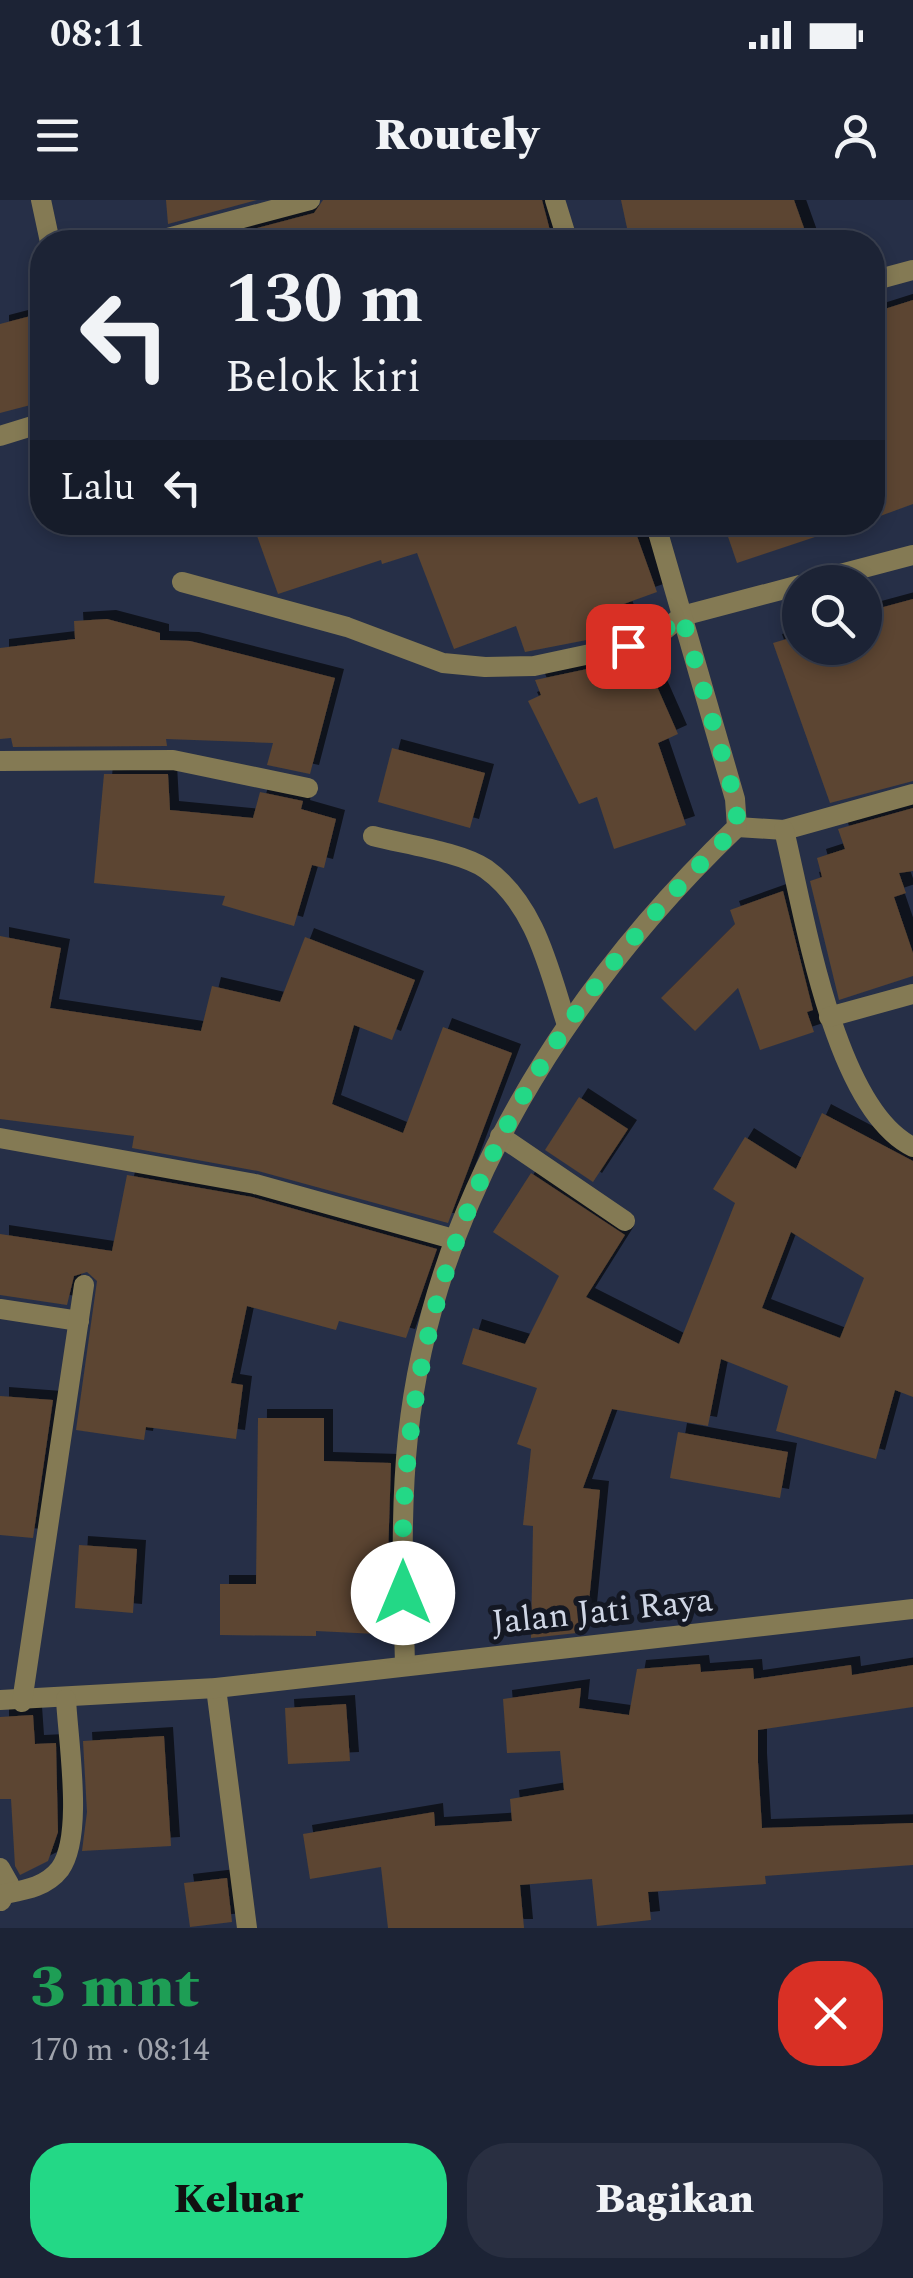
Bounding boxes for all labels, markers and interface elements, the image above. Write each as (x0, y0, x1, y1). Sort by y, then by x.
text: 08:11 (50, 6, 145, 64)
text: Routely (375, 101, 538, 170)
icon: menu (30, 108, 85, 163)
icon: person (828, 108, 883, 163)
text: 130 m (225, 247, 423, 353)
icon: left (60, 270, 190, 400)
text: Belok kiri (225, 343, 421, 412)
text: Lalu (60, 459, 135, 517)
icon: left (155, 460, 210, 515)
map controls (782, 565, 882, 665)
button: search (782, 565, 882, 665)
pin (586, 604, 671, 689)
icon: arrive (601, 619, 656, 674)
position arrow (351, 1541, 455, 1645)
street label: Jalan Jati Raya (489, 1574, 715, 1649)
text: 3 mnt (30, 1942, 200, 2034)
button: close (778, 1961, 883, 2066)
text: 170 m · 08:14 (30, 2026, 210, 2075)
button: Keluar (30, 2143, 447, 2258)
button: Bagikan (467, 2143, 883, 2258)

